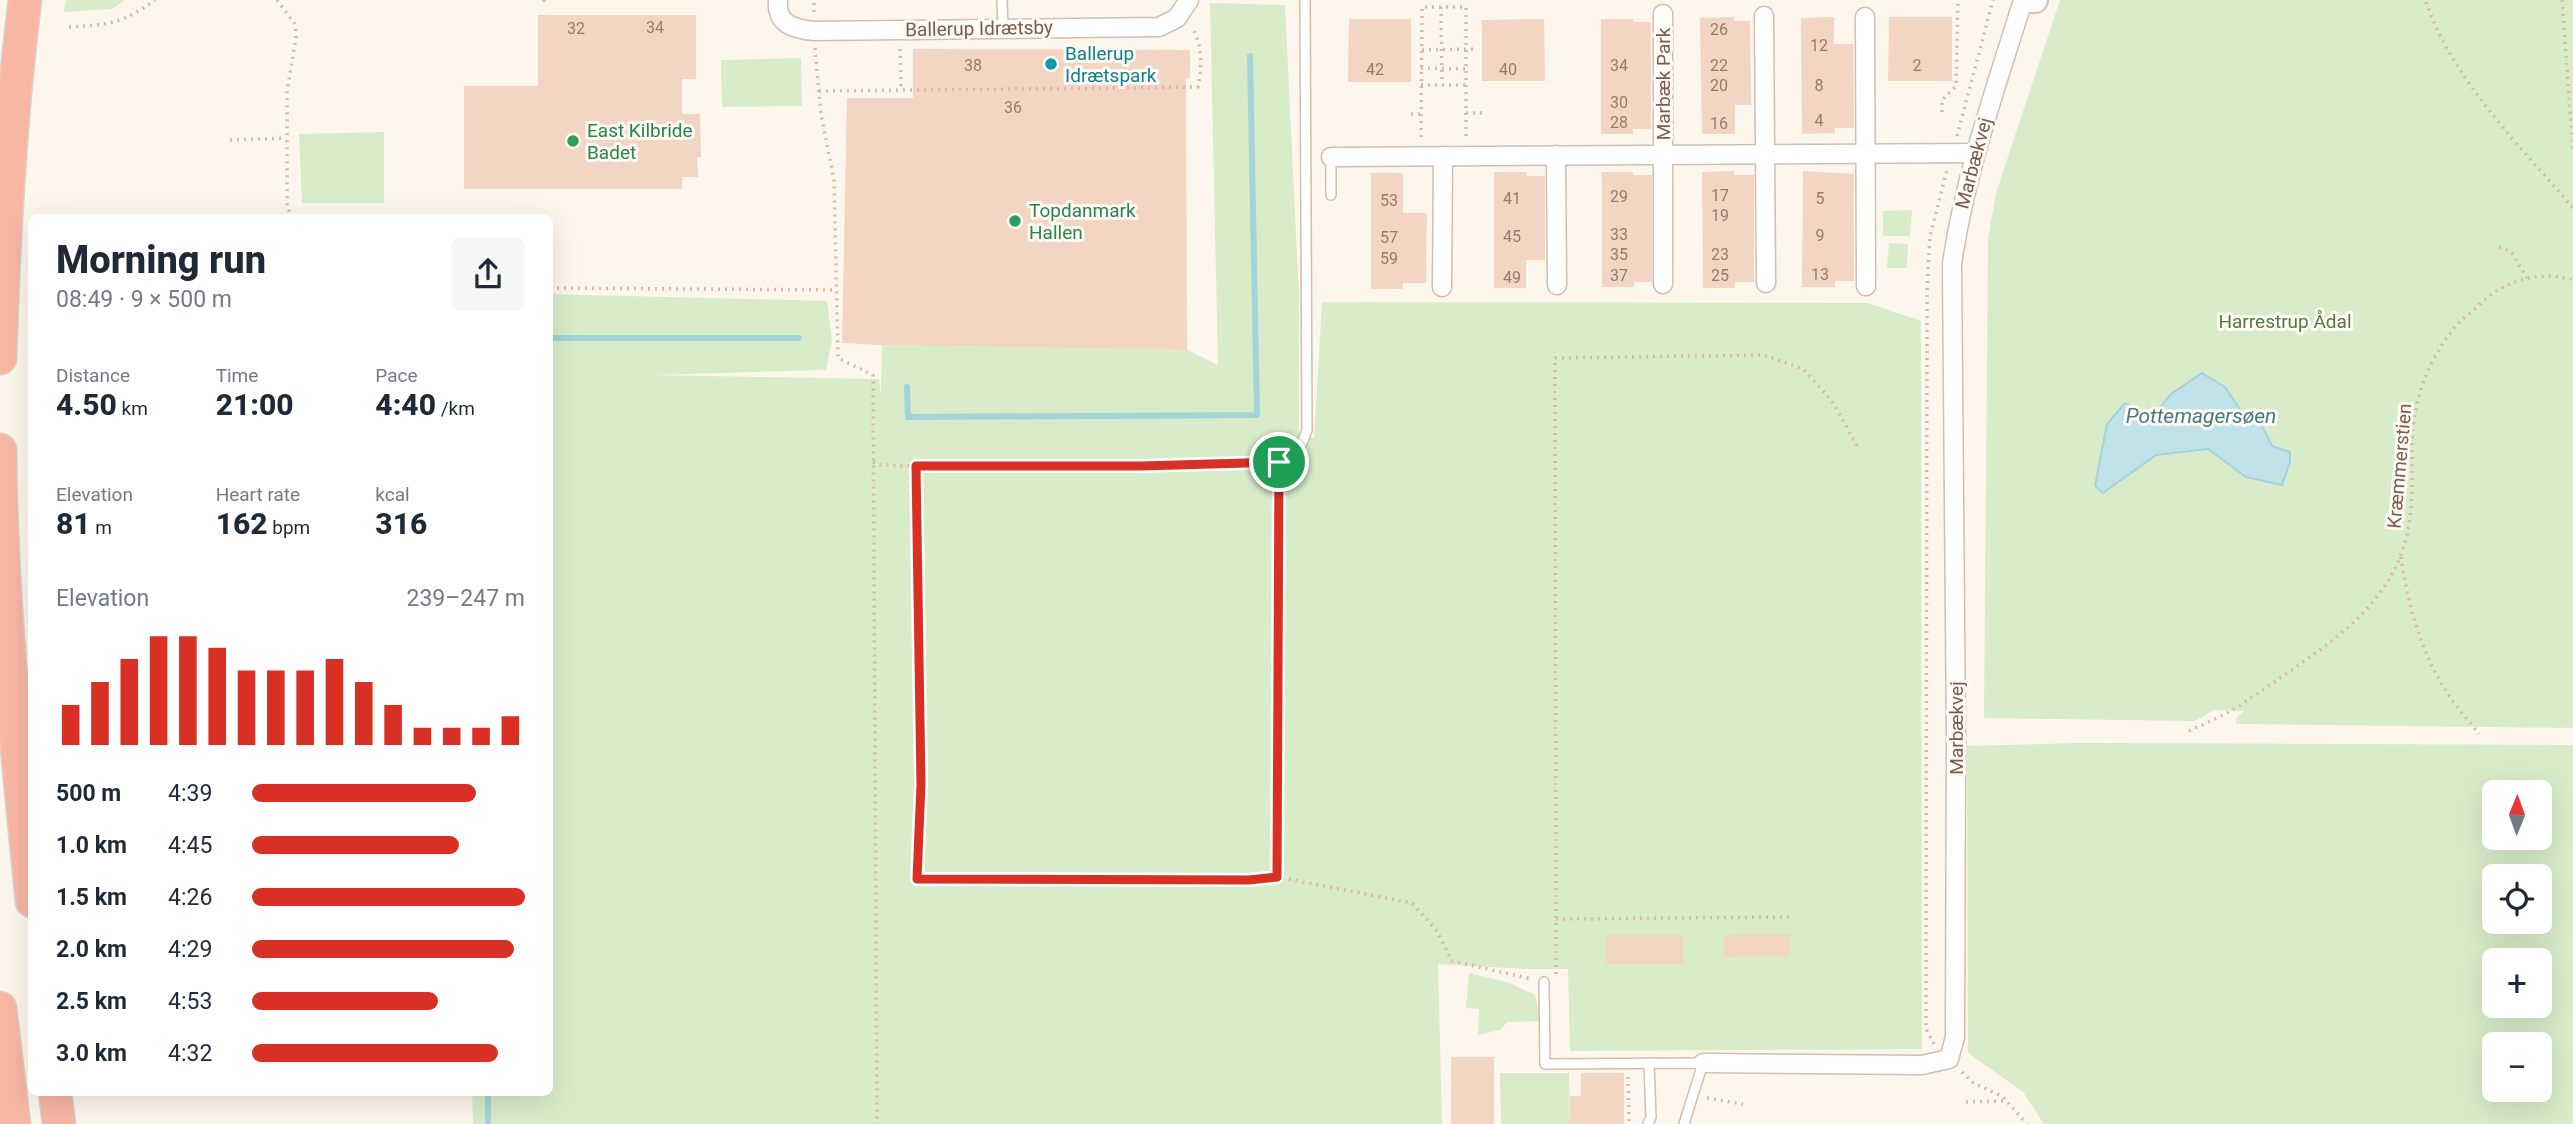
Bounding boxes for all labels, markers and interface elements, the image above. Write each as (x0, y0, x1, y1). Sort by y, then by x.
street label: Ballerup Idrætsby (905, 16, 1053, 41)
house number: 34 (646, 18, 664, 37)
house number: 32 (567, 19, 585, 38)
house number: 26 (1710, 20, 1728, 39)
street label: Marbæk Park (1652, 27, 1675, 140)
house number: 12 (1810, 36, 1828, 55)
place label: Ballerup Idrætspark (1065, 42, 1157, 87)
house number: 38 (964, 56, 982, 75)
marker: Ballerup Idrætspark (1043, 56, 1059, 72)
house number: 34 (1610, 56, 1628, 75)
house number: 22 (1710, 56, 1728, 75)
house number: 2 (1913, 56, 1922, 75)
house number: 42 (1366, 60, 1384, 79)
house number: 40 (1499, 60, 1517, 79)
house number: 20 (1710, 76, 1728, 95)
house number: 8 (1815, 76, 1824, 95)
house number: 30 (1610, 93, 1628, 112)
house number: 36 (1004, 98, 1022, 117)
house number: 4 (1815, 111, 1824, 130)
house number: 28 (1610, 113, 1628, 132)
house number: 16 (1710, 114, 1728, 133)
street label: Marbækvej (1950, 115, 1997, 211)
place label: East Kilbride Badet (587, 119, 693, 164)
marker: East Kilbride Badet (565, 133, 581, 149)
house number: 17 (1711, 186, 1729, 205)
house number: 29 (1610, 187, 1628, 206)
house number: 41 (1503, 189, 1521, 208)
house number: 5 (1816, 189, 1825, 208)
house number: 53 (1380, 191, 1398, 210)
place label: Topdanmark Hallen (1029, 199, 1136, 244)
house number: 19 (1711, 206, 1729, 225)
marker: Topdanmark Hallen (1007, 213, 1023, 229)
house number: 33 (1610, 225, 1628, 244)
house number: 9 (1816, 226, 1825, 245)
house number: 45 (1503, 227, 1521, 246)
house number: 57 (1380, 228, 1398, 247)
button: share (451, 237, 525, 311)
text: Morning run (56, 238, 266, 282)
house number: 35 (1610, 245, 1628, 264)
house number: 23 (1711, 245, 1729, 264)
house number: 59 (1380, 249, 1398, 268)
house number: 13 (1811, 265, 1829, 284)
house number: 37 (1610, 266, 1628, 285)
house number: 25 (1711, 266, 1729, 285)
house number: 49 (1503, 268, 1521, 287)
text: 08:49 · 9 × 500 m (56, 286, 232, 313)
park label: Harrestrup Ådal (2218, 310, 2352, 333)
text: Distance (56, 364, 130, 387)
text: Time (216, 364, 258, 387)
text: Pace (375, 364, 418, 387)
text: 4.50 (56, 387, 117, 422)
text: 21:00 (216, 387, 294, 422)
text: 4:40 (375, 387, 436, 422)
text: km (117, 397, 148, 420)
text: /km (436, 397, 475, 420)
street label: Kræmmerstien (2383, 403, 2416, 530)
water label: Pottemagersøen (2126, 404, 2276, 428)
pin (1249, 432, 1309, 492)
icon: arrive (1260, 443, 1298, 481)
text: Elevation (56, 483, 133, 506)
text: Heart rate (216, 483, 300, 506)
text: kcal (375, 483, 410, 506)
text: 81 (56, 506, 91, 541)
text: 162 (216, 506, 268, 541)
text: 316 (375, 506, 427, 541)
text: m (91, 516, 112, 539)
text: bpm (268, 516, 310, 539)
text: Elevation (56, 585, 149, 612)
text: 239–247 m (406, 585, 525, 612)
street label: Marbækvej (1945, 681, 1968, 775)
text: 500 m (56, 780, 121, 807)
text: 4:39 (168, 780, 212, 807)
north arrow (2482, 780, 2552, 850)
map controls (2482, 780, 2552, 1102)
text: 1.0 km (56, 832, 127, 859)
text: 4:45 (168, 832, 212, 859)
button: locate (2482, 864, 2552, 934)
text: 1.5 km (56, 884, 127, 911)
text: 4:26 (168, 884, 212, 911)
text: 2.0 km (56, 936, 127, 963)
text: 4:29 (168, 936, 212, 963)
button: + (2482, 948, 2552, 1018)
text: 2.5 km (56, 988, 127, 1015)
text: 4:53 (168, 988, 212, 1015)
button: − (2482, 1032, 2552, 1102)
text: 3.0 km (56, 1040, 127, 1067)
text: 4:32 (168, 1040, 212, 1067)

